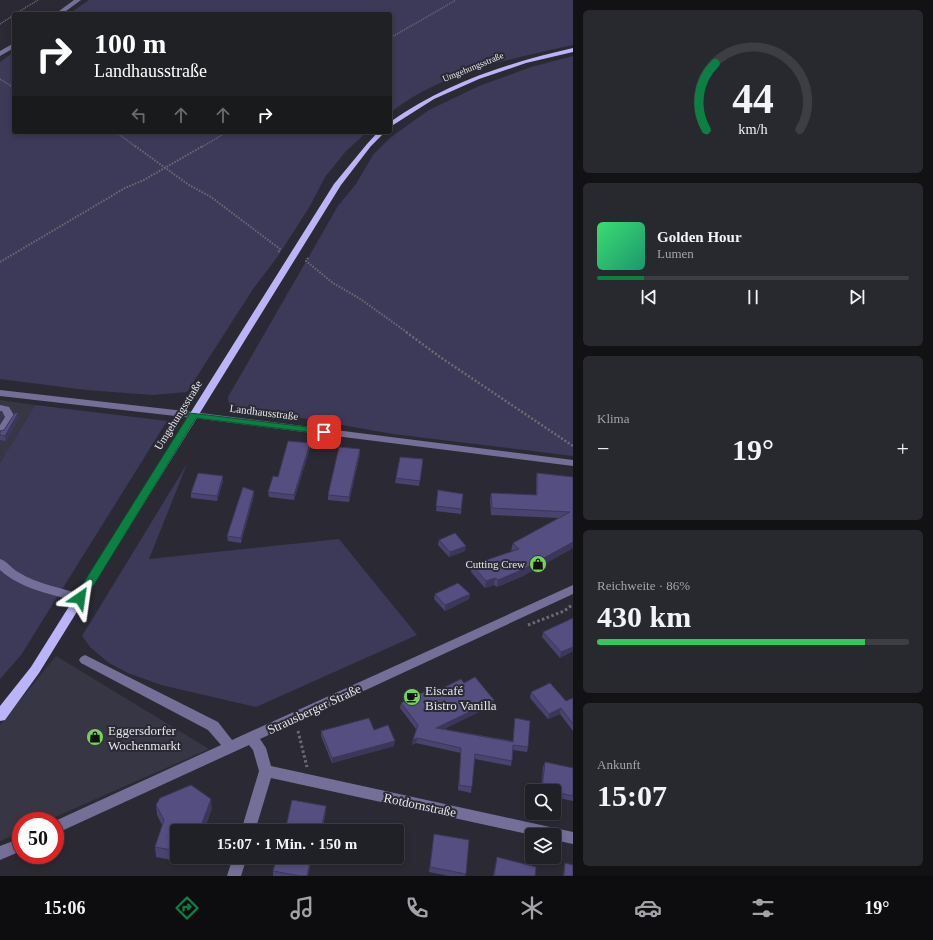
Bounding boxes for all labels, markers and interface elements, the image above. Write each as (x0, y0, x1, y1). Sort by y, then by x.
icon: right (28, 28, 80, 80)
text: 100 m (94, 28, 166, 59)
street label: Umgehungsstraße (441, 50, 505, 84)
text: Landhausstraße (94, 61, 207, 81)
text: 44 (732, 75, 774, 121)
icon: left (128, 104, 150, 126)
icon: ahead (170, 104, 192, 126)
icon: ahead (212, 104, 234, 126)
icon: right (254, 104, 276, 126)
text: km/h (738, 120, 768, 136)
text: Golden Hour (657, 229, 742, 245)
text: Lumen (657, 246, 694, 261)
icon: previous (638, 286, 660, 308)
icon: pause (742, 286, 764, 308)
icon: next (846, 286, 868, 308)
street label: Umgehungsstraße (152, 378, 204, 452)
street label: Landhausstraße (229, 402, 299, 422)
text: Klima (597, 411, 630, 426)
pin (307, 415, 341, 449)
icon: arrive (313, 421, 335, 443)
text: 19° (732, 433, 774, 466)
text: − (597, 436, 609, 461)
text: + (897, 436, 909, 461)
shop icon: Cutting Crew (528, 554, 548, 574)
place label: Cutting Crew (465, 558, 525, 570)
position arrow (59, 577, 101, 619)
text: Reichweite · 86% (597, 578, 690, 593)
text: 430 km (597, 600, 691, 633)
street label: Strausberger Straße (265, 681, 364, 737)
place label: Eiscafé Bistro Vanilla (425, 683, 497, 713)
cafe icon: Eiscafé Bistro Vanilla (402, 687, 422, 707)
place label: Eggersdorfer Wochenmarkt (108, 723, 181, 753)
shop icon: Eggersdorfer Wochenmarkt (85, 727, 105, 747)
text: Ankunft (597, 757, 640, 772)
text: 15:07 (597, 779, 667, 812)
map controls (525, 784, 561, 864)
button: search (525, 784, 561, 820)
street label: Rotdornstraße (382, 790, 458, 820)
speed limit sign: 50 (12, 812, 64, 864)
button: layers (525, 828, 561, 864)
text: 15:07 · 1 Min. · 150 m (217, 836, 357, 852)
icon: directions (173, 894, 201, 922)
icon: music (288, 894, 316, 922)
icon: phone (403, 894, 431, 922)
icon: climate (518, 894, 546, 922)
icon: car (634, 894, 662, 922)
icon: filters (749, 894, 777, 922)
text: 15:06 (44, 898, 86, 918)
text: 19° (864, 898, 889, 918)

